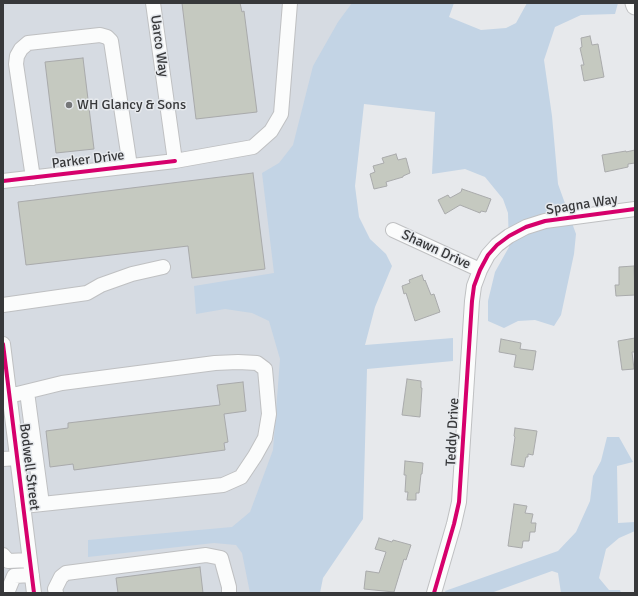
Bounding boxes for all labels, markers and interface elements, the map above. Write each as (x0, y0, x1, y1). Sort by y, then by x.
street label: Uarco Way (146, 14, 172, 78)
place label: WH Glancy & Sons (77, 97, 186, 113)
marker: WH Glancy & Sons (64, 100, 74, 110)
street label: Parker Drive (51, 147, 125, 173)
street label: Spagna Way (545, 191, 619, 219)
street label: Shawn Drive (399, 227, 473, 273)
street label: Teddy Drive (443, 397, 463, 467)
street label: Bodwell Street (15, 422, 43, 512)

